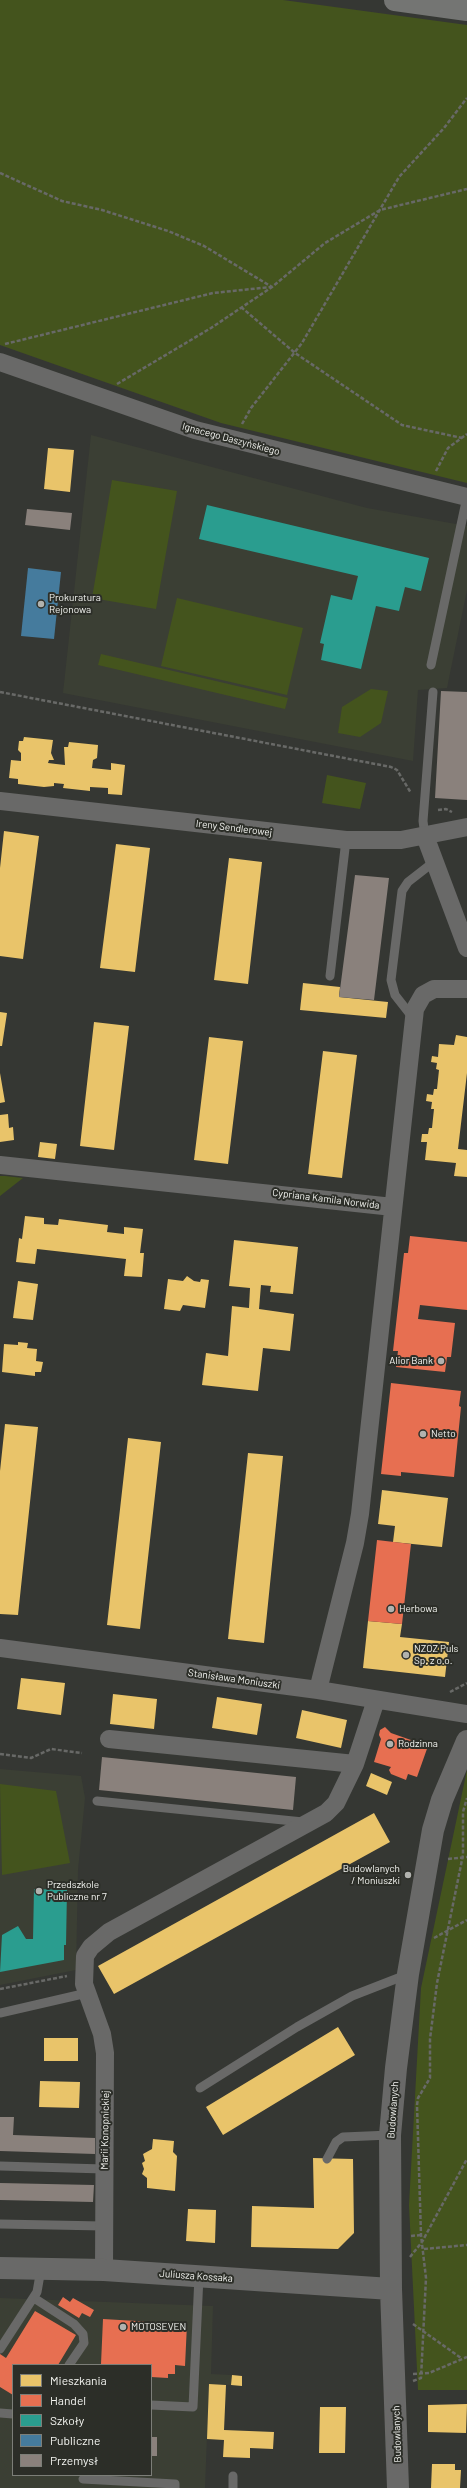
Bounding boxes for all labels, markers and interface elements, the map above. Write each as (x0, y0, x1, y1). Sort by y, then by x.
street label: Ignacego Daszyńskiego (181, 420, 281, 458)
place label: Prokuratura Rejonowa (49, 592, 101, 616)
marker: Prokuratura Rejonowa (36, 599, 46, 609)
street label: Ireny Sendlerowej (195, 817, 273, 839)
street label: Cypriana Kamila Norwida (272, 1186, 380, 1212)
place label: Alior Bank (389, 1355, 433, 1367)
marker: Alior Bank (436, 1356, 446, 1366)
place label: Netto (431, 1428, 456, 1440)
marker: Netto (418, 1429, 428, 1439)
place label: Herbowa (399, 1603, 437, 1615)
marker: Herbowa (386, 1604, 396, 1614)
place label: NZOZ Puls Sp. z o.o. (414, 1643, 458, 1666)
marker: NZOZ Puls Sp. z o.o. (401, 1650, 411, 1660)
street label: Stanisława Moniuszki (187, 1667, 281, 1691)
place label: Rodzinna (398, 1738, 438, 1750)
marker: Rodzinna (385, 1739, 395, 1749)
place label: Budowlanych / Moniuszki (343, 1863, 400, 1886)
marker: Budowlanych / Moniuszki (403, 1870, 413, 1880)
place label: Przedszkole Publiczne nr 7 (47, 1879, 107, 1902)
marker: Przedszkole Publiczne nr 7 (34, 1886, 44, 1896)
street label: Budowlanych (385, 2081, 401, 2139)
street label: Marii Konopnickiej (98, 2090, 112, 2170)
street label: Juliusza Kossaka (159, 2267, 233, 2285)
place label: MOTOSEVEN (131, 2321, 186, 2333)
marker: MOTOSEVEN (118, 2322, 128, 2332)
legend (12, 2364, 152, 2476)
text: Mieszkania (50, 2373, 107, 2387)
text: Handel (50, 2393, 86, 2407)
street label: Budowlanych (390, 2405, 404, 2463)
text: Szkoły (50, 2413, 84, 2427)
text: Publiczne (50, 2433, 100, 2447)
text: Przemysł (50, 2453, 98, 2467)

